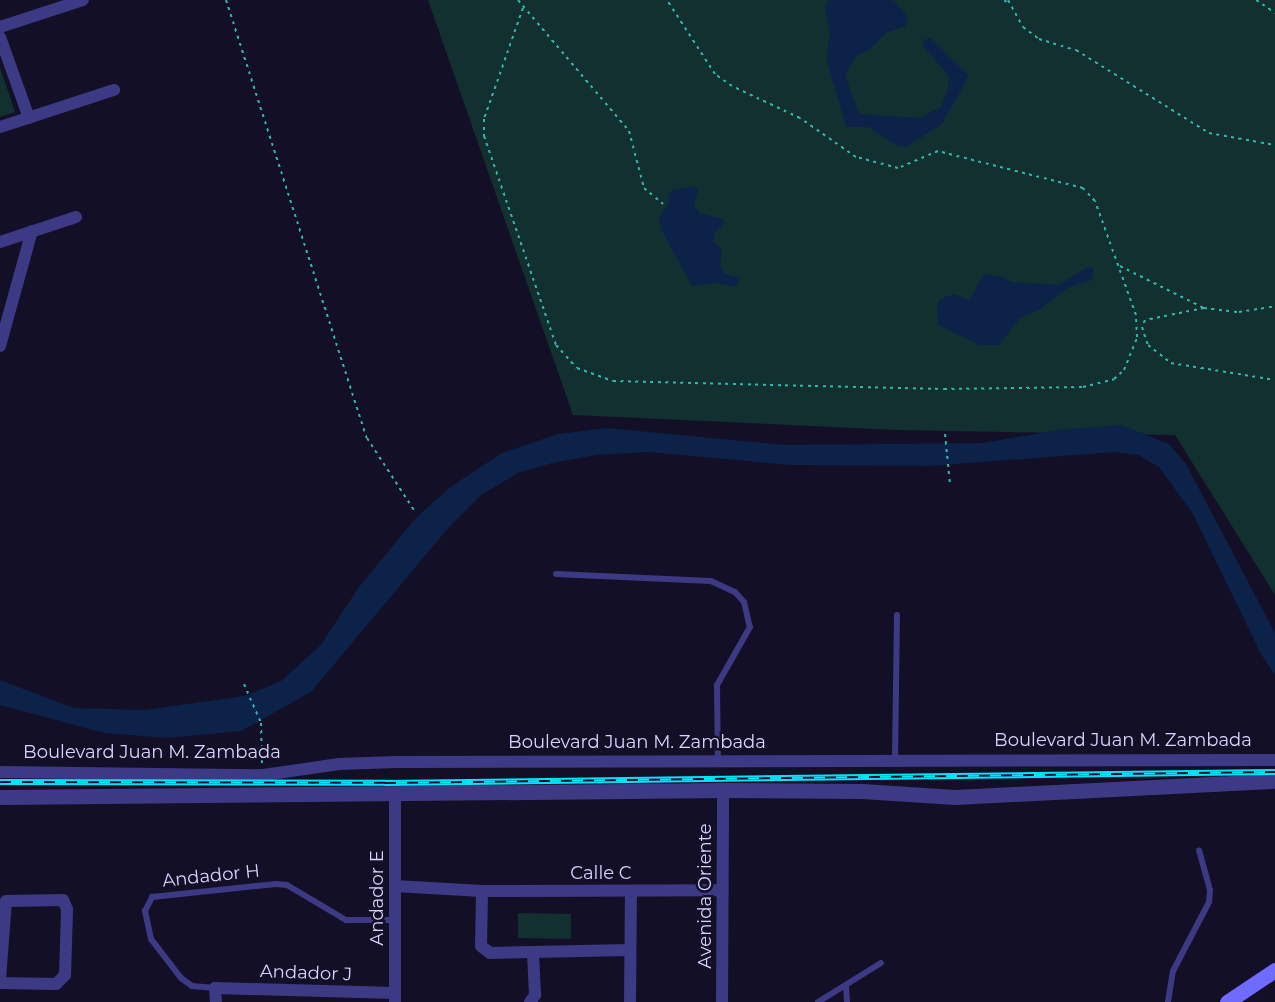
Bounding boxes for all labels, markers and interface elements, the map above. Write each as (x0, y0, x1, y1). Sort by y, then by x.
street label: Boulevard Juan M. Zambada (994, 729, 1252, 751)
street label: Boulevard Juan M. Zambada (508, 731, 766, 753)
street label: Boulevard Juan M. Zambada (23, 741, 281, 763)
street label: Avenida Oriente (694, 823, 716, 969)
street label: Andador E (366, 850, 388, 946)
street label: Andador H (161, 860, 261, 892)
street label: Calle C (570, 862, 632, 884)
street label: Andador J (259, 961, 353, 985)

